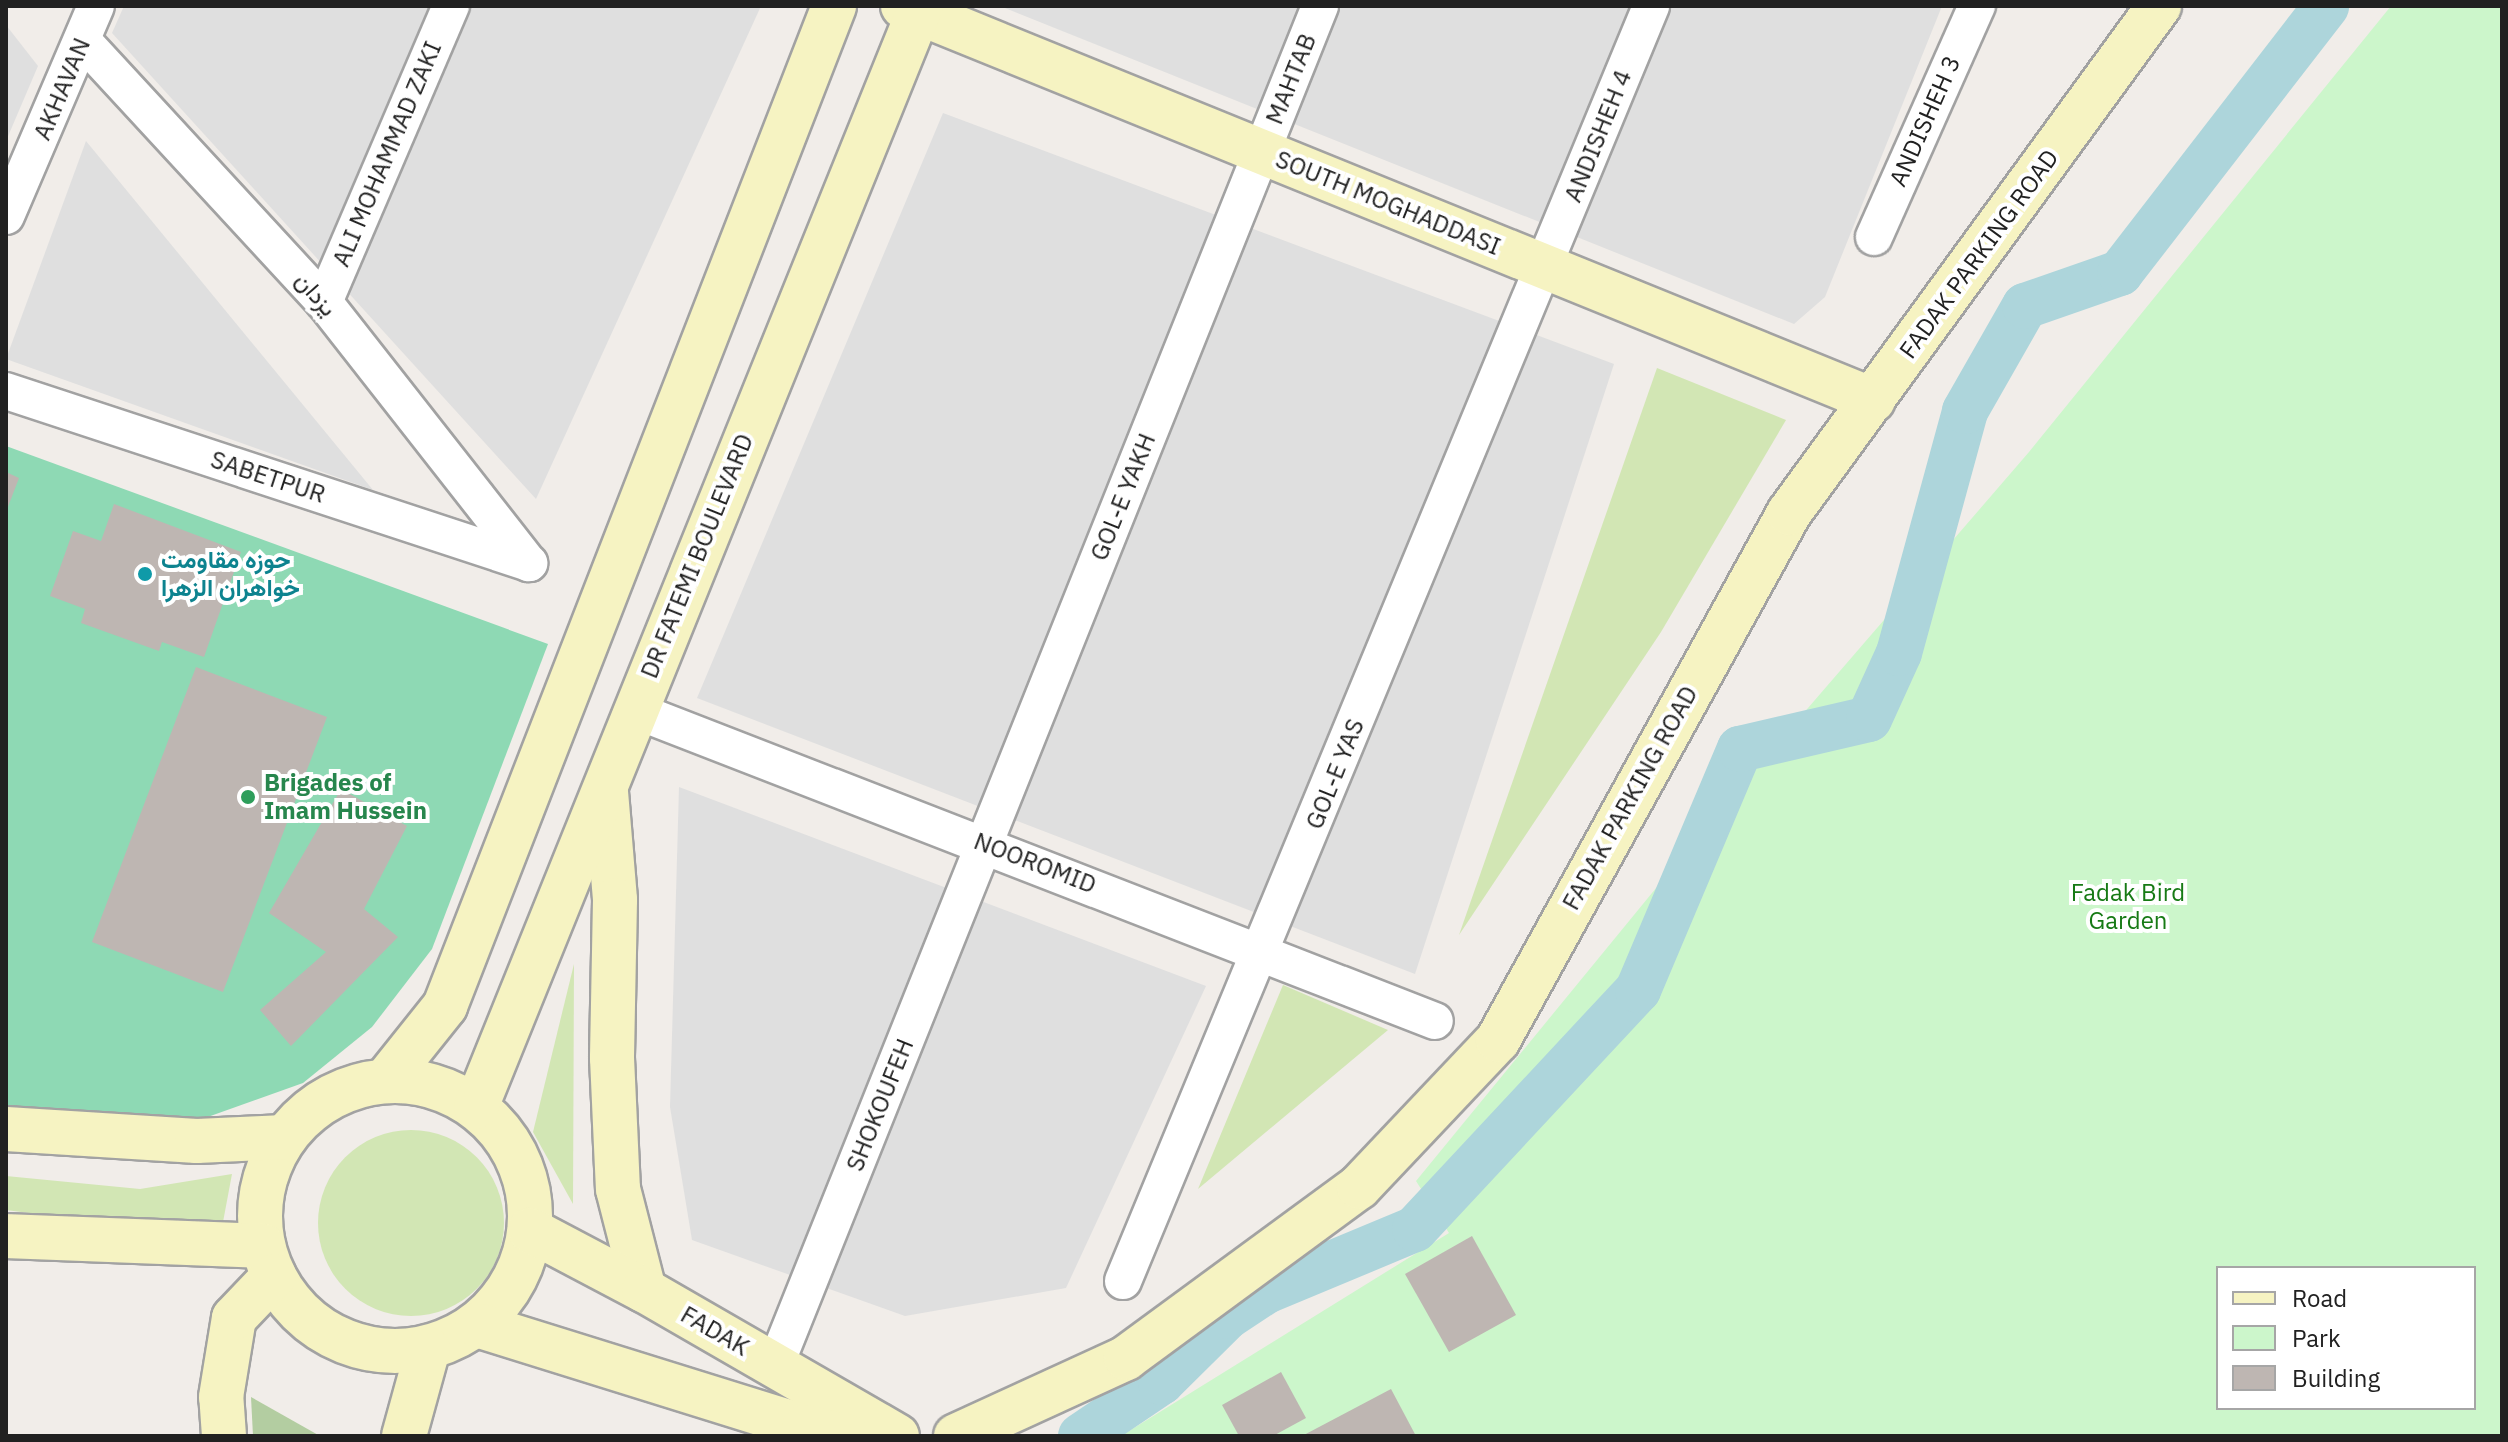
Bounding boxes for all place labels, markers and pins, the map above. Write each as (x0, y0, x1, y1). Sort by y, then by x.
place label: حوزه مقاومت خواهران الزهرا (161, 546, 300, 602)
marker: حوزه مقاومت خواهران الزهرا (136, 565, 154, 583)
place label: Brigades of Imam Hussein (264, 769, 427, 825)
marker: Brigades of Imam Hussein (239, 788, 257, 806)

